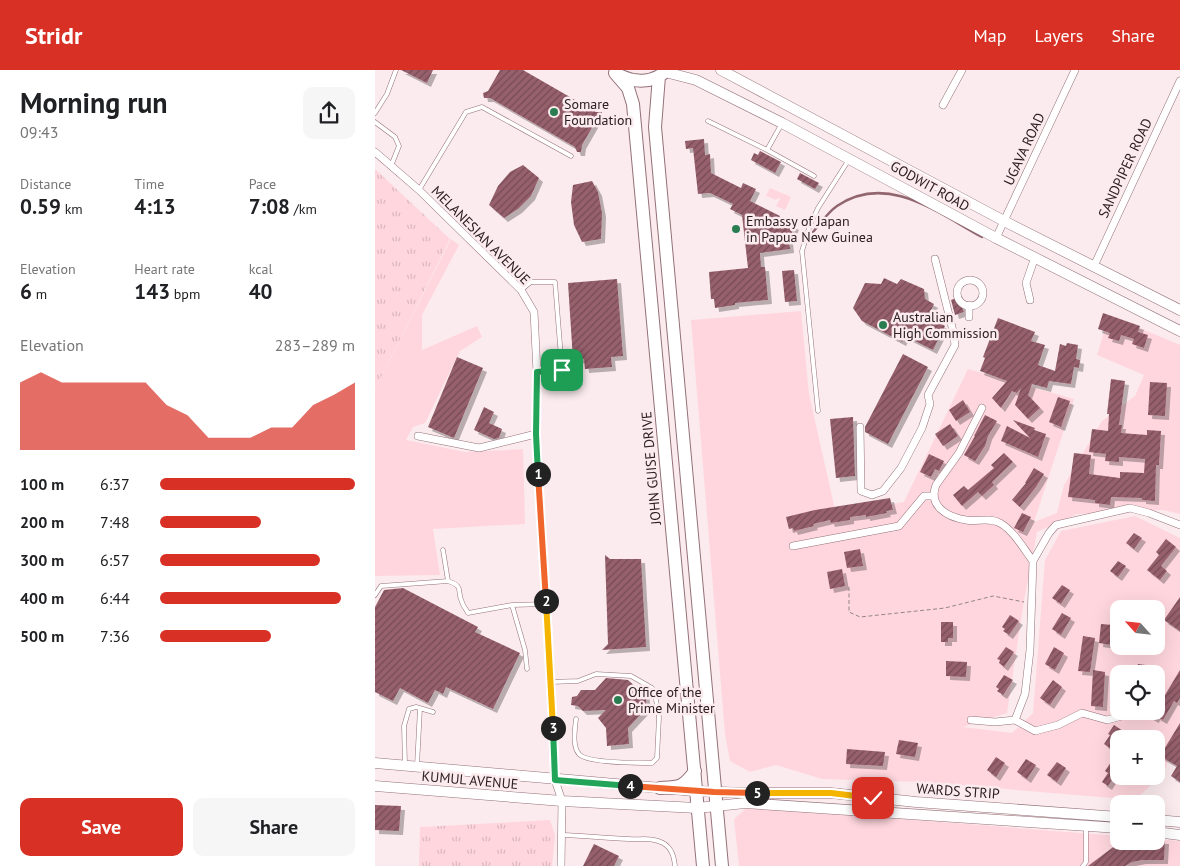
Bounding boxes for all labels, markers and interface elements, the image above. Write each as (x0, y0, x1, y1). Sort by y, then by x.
text: Stridr (25, 20, 82, 51)
text: Map (974, 24, 1006, 47)
text: Layers (1034, 24, 1083, 47)
text: Share (1111, 24, 1155, 47)
text: Morning run (20, 84, 168, 121)
button: share (303, 87, 355, 139)
place label: Somare Foundation (564, 95, 632, 129)
marker: Somare Foundation (548, 106, 560, 118)
street label: UGAVA ROAD (999, 110, 1049, 188)
street label: SANDPIPER ROAD (1094, 115, 1156, 221)
text: 09:43 (20, 122, 58, 142)
street label: GODWIT ROAD (887, 157, 973, 215)
text: Distance (20, 175, 71, 193)
text: Time (134, 175, 164, 193)
text: Pace (249, 175, 276, 193)
street label: MELANESIAN AVENUE (428, 182, 534, 288)
text: 0.59 (20, 193, 61, 220)
text: 4:13 (134, 193, 176, 220)
text: 7:08 (249, 193, 290, 220)
text: km (61, 200, 83, 218)
text: /km (290, 200, 317, 218)
place label: Embassy of Japan in Papua New Guinea (746, 212, 873, 246)
marker: Embassy of Japan in Papua New Guinea (730, 223, 742, 235)
text: Elevation (20, 260, 76, 278)
text: Heart rate (134, 260, 195, 278)
text: kcal (249, 260, 273, 278)
text: 6 (20, 278, 32, 305)
text: 143 (134, 278, 170, 305)
text: 40 (249, 278, 272, 305)
text: m (32, 285, 47, 303)
text: bpm (170, 285, 200, 303)
place label: Australian High Commission (893, 308, 997, 342)
marker: Australian High Commission (877, 319, 889, 331)
text: Elevation (20, 335, 84, 355)
text: 283–289 m (275, 335, 355, 355)
pin (541, 349, 583, 391)
icon: arrive (548, 356, 576, 384)
street label: JOHN GUISE DRIVE (637, 411, 665, 526)
pin: 1 (525, 462, 551, 486)
text: 1 (535, 465, 542, 483)
text: 100 m (20, 474, 64, 494)
text: 6:37 (100, 474, 130, 494)
text: 200 m (20, 512, 64, 532)
text: 7:48 (100, 512, 130, 532)
text: 300 m (20, 550, 64, 570)
text: 6:57 (100, 550, 130, 570)
text: 400 m (20, 588, 64, 608)
text: 6:44 (100, 588, 130, 608)
pin: 2 (533, 588, 559, 614)
text: 2 (543, 592, 550, 610)
north arrow (1110, 600, 1165, 655)
map controls (1110, 600, 1165, 850)
text: 500 m (20, 626, 64, 646)
text: 7:36 (100, 626, 130, 646)
button: locate (1110, 665, 1165, 720)
place label: Office of the Prime Minister (628, 683, 715, 717)
marker: Office of the Prime Minister (612, 694, 624, 706)
pin: 3 (541, 716, 565, 740)
text: 3 (550, 719, 557, 737)
button: + (1110, 730, 1165, 785)
street label: KUMUL AVENUE (421, 767, 519, 793)
pin: 4 (617, 774, 643, 798)
text: 4 (627, 777, 634, 795)
pin (852, 777, 894, 819)
street label: WARDS STRIP (916, 779, 1000, 803)
pin: 5 (745, 780, 769, 806)
text: 5 (754, 784, 761, 802)
icon: check (859, 784, 887, 812)
button: − (1110, 795, 1165, 850)
button: Save (20, 798, 183, 856)
button: Share (193, 798, 355, 856)

